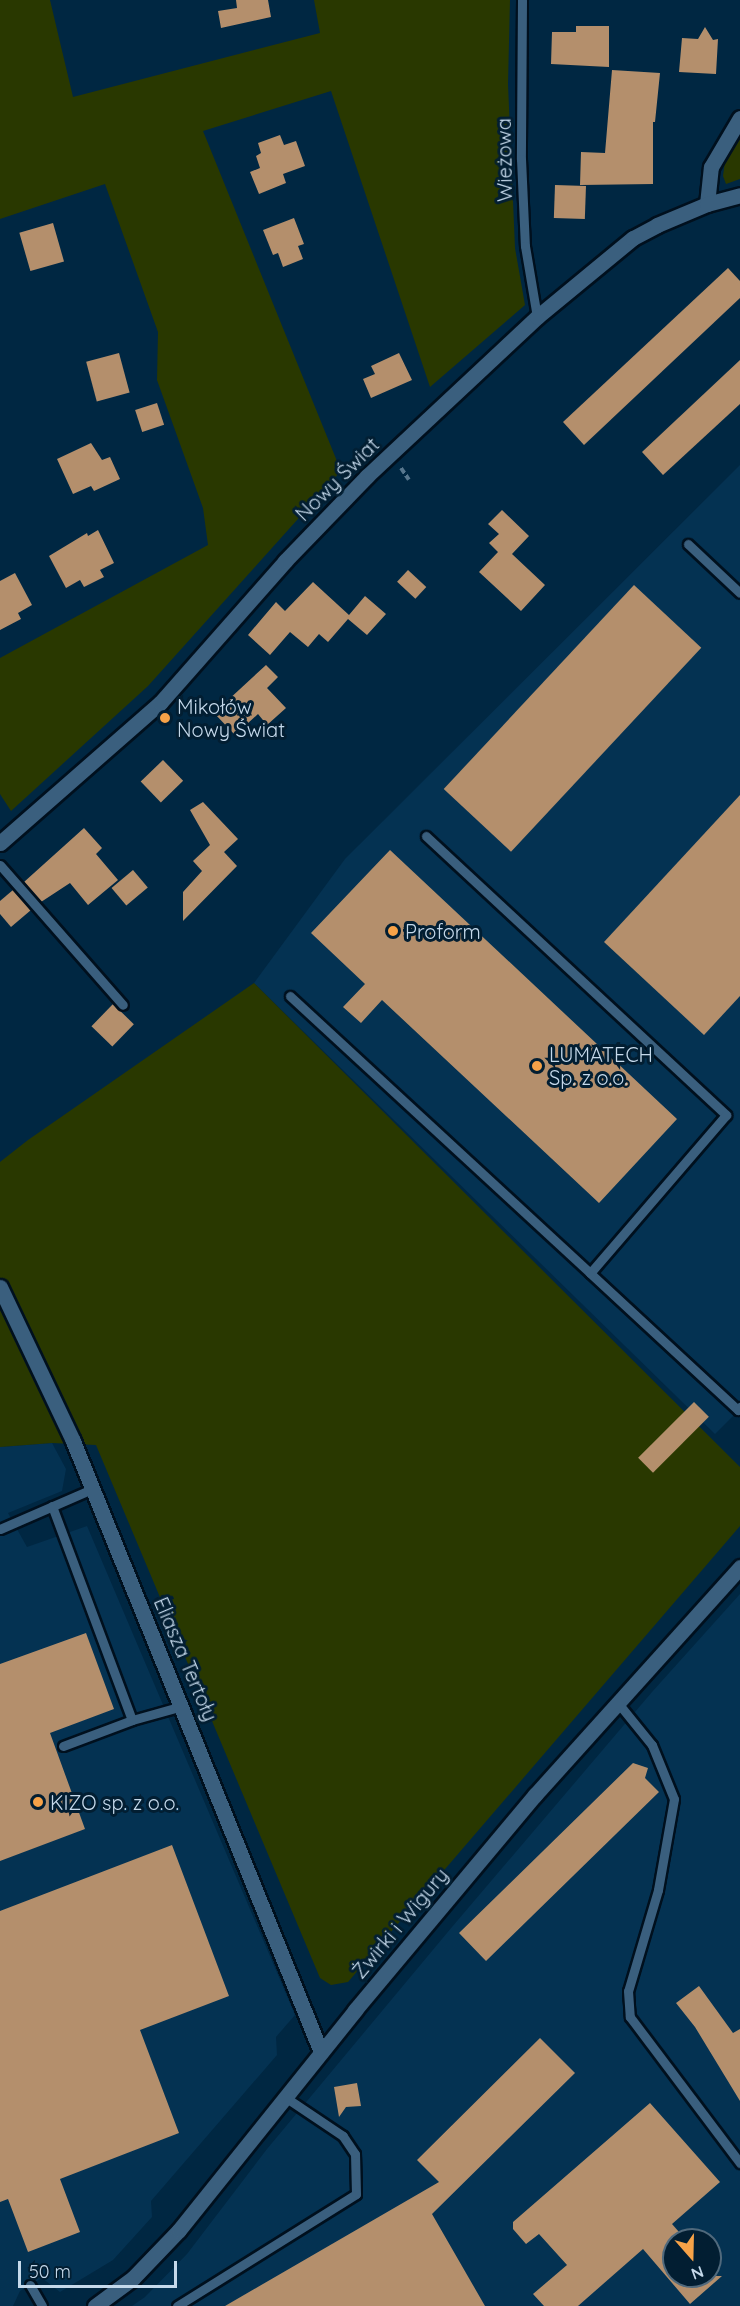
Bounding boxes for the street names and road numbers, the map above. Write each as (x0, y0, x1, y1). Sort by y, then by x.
street label: Wieżowa (491, 118, 517, 202)
street label: Nowy Świat (290, 432, 384, 526)
street label: Eliasza Tertoły (149, 1593, 223, 1725)
street label: Żwirki i Wigury (347, 1863, 453, 1983)

